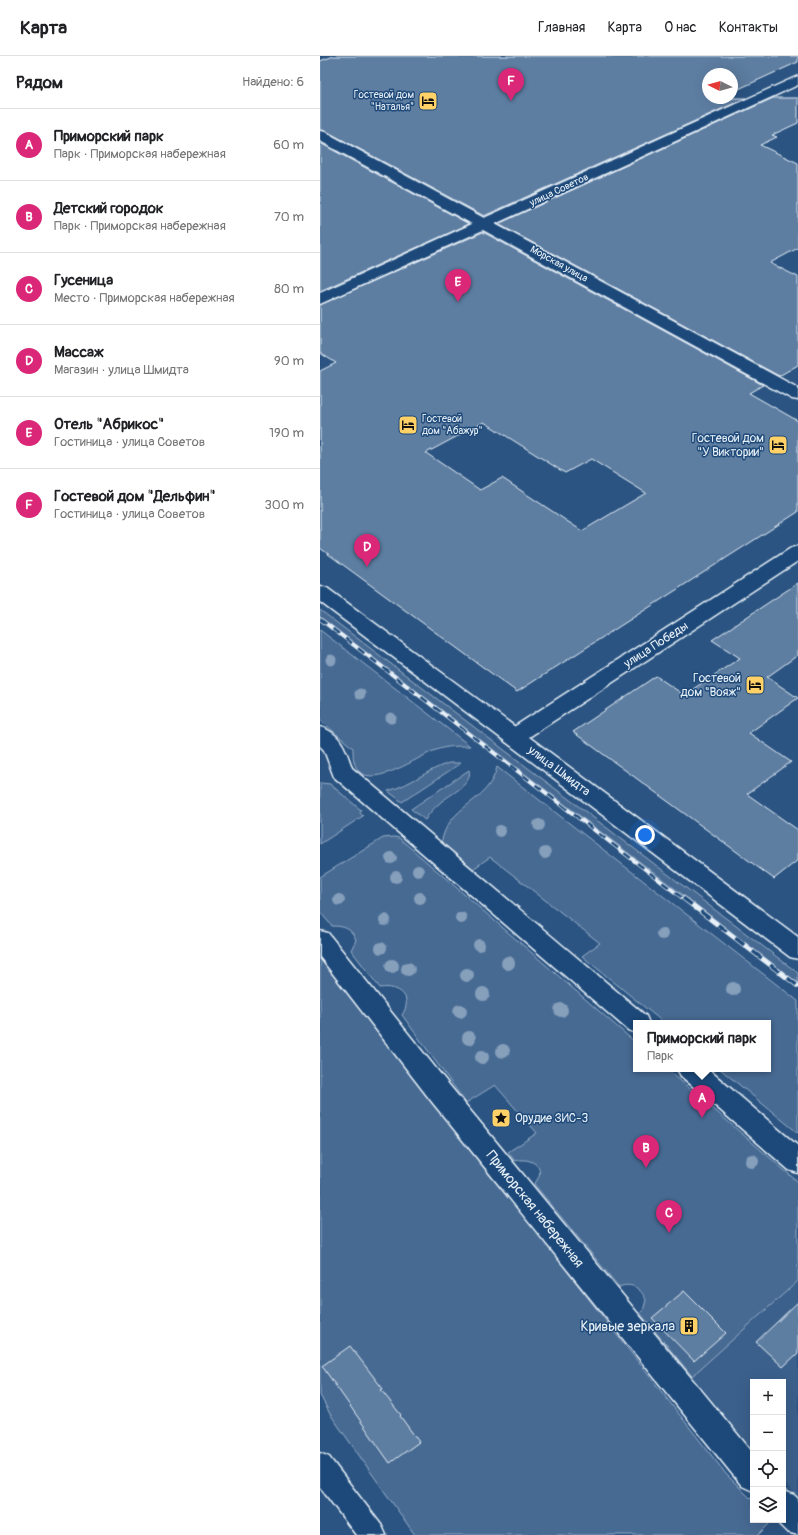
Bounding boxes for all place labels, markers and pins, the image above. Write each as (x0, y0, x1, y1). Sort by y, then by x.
pin: F (498, 68, 524, 101)
place label: Гостевой дом "Наталья" (354, 89, 414, 113)
hotel icon: Гостевой дом "Наталья" (417, 90, 439, 112)
pin: E (445, 269, 471, 302)
place label: Гостевой дом "Абажур" (422, 413, 483, 437)
hotel icon: Гостевой дом "Абажур" (397, 414, 419, 436)
place label: Гостевой дом "У Виктории" (692, 431, 764, 460)
hotel icon: Гостевой дом "У Виктории" (767, 434, 789, 456)
pin: D (354, 534, 380, 567)
place label: Гостевой дом "Вояж" (681, 671, 741, 700)
hotel icon: Гостевой дом "Вояж" (744, 674, 766, 696)
pin: A (689, 1085, 715, 1118)
place icon: Орудие ЗИС-3 (490, 1107, 512, 1129)
place label: Орудие ЗИС-3 (515, 1111, 588, 1126)
pin: B (633, 1135, 659, 1168)
pin: C (656, 1200, 682, 1233)
building icon: Кривые зеркала (678, 1315, 700, 1337)
place label: Кривые зеркала (580, 1318, 675, 1335)

